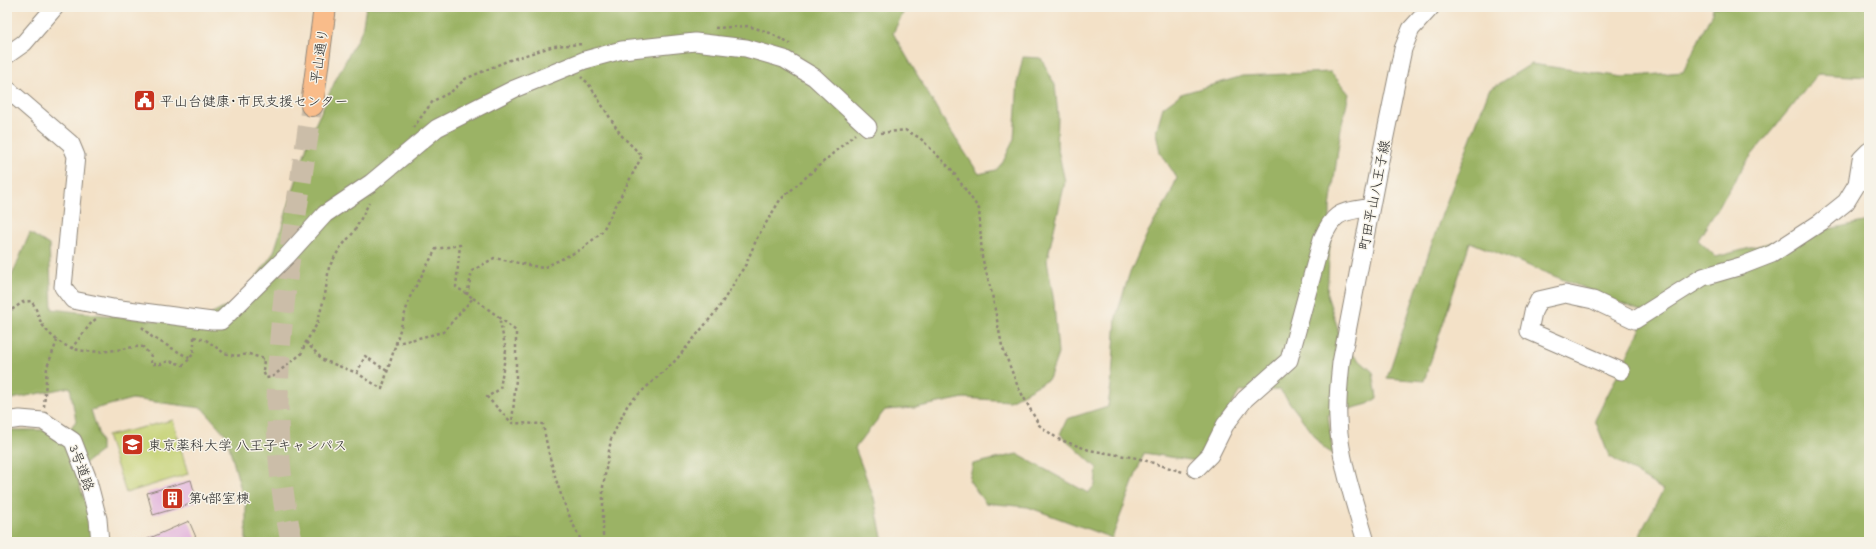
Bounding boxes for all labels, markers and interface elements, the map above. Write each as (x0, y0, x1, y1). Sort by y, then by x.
street label: 平山通り (306, 27, 335, 85)
public building icon: 平山台健康･市民支援センター (131, 88, 157, 114)
place label: 平山台健康･市民支援センター (160, 92, 348, 113)
street label: 町田平山八王子線 (1354, 138, 1396, 252)
school or university icon: 東京薬科大学 八王子キャンパス (119, 432, 145, 458)
place label: 東京薬科大学 八王子キャンパス (148, 436, 347, 457)
street label: 3号道路 (63, 442, 99, 495)
building icon: 第4部室棟 (159, 485, 185, 511)
place label: 第4部室棟 (188, 489, 251, 510)

